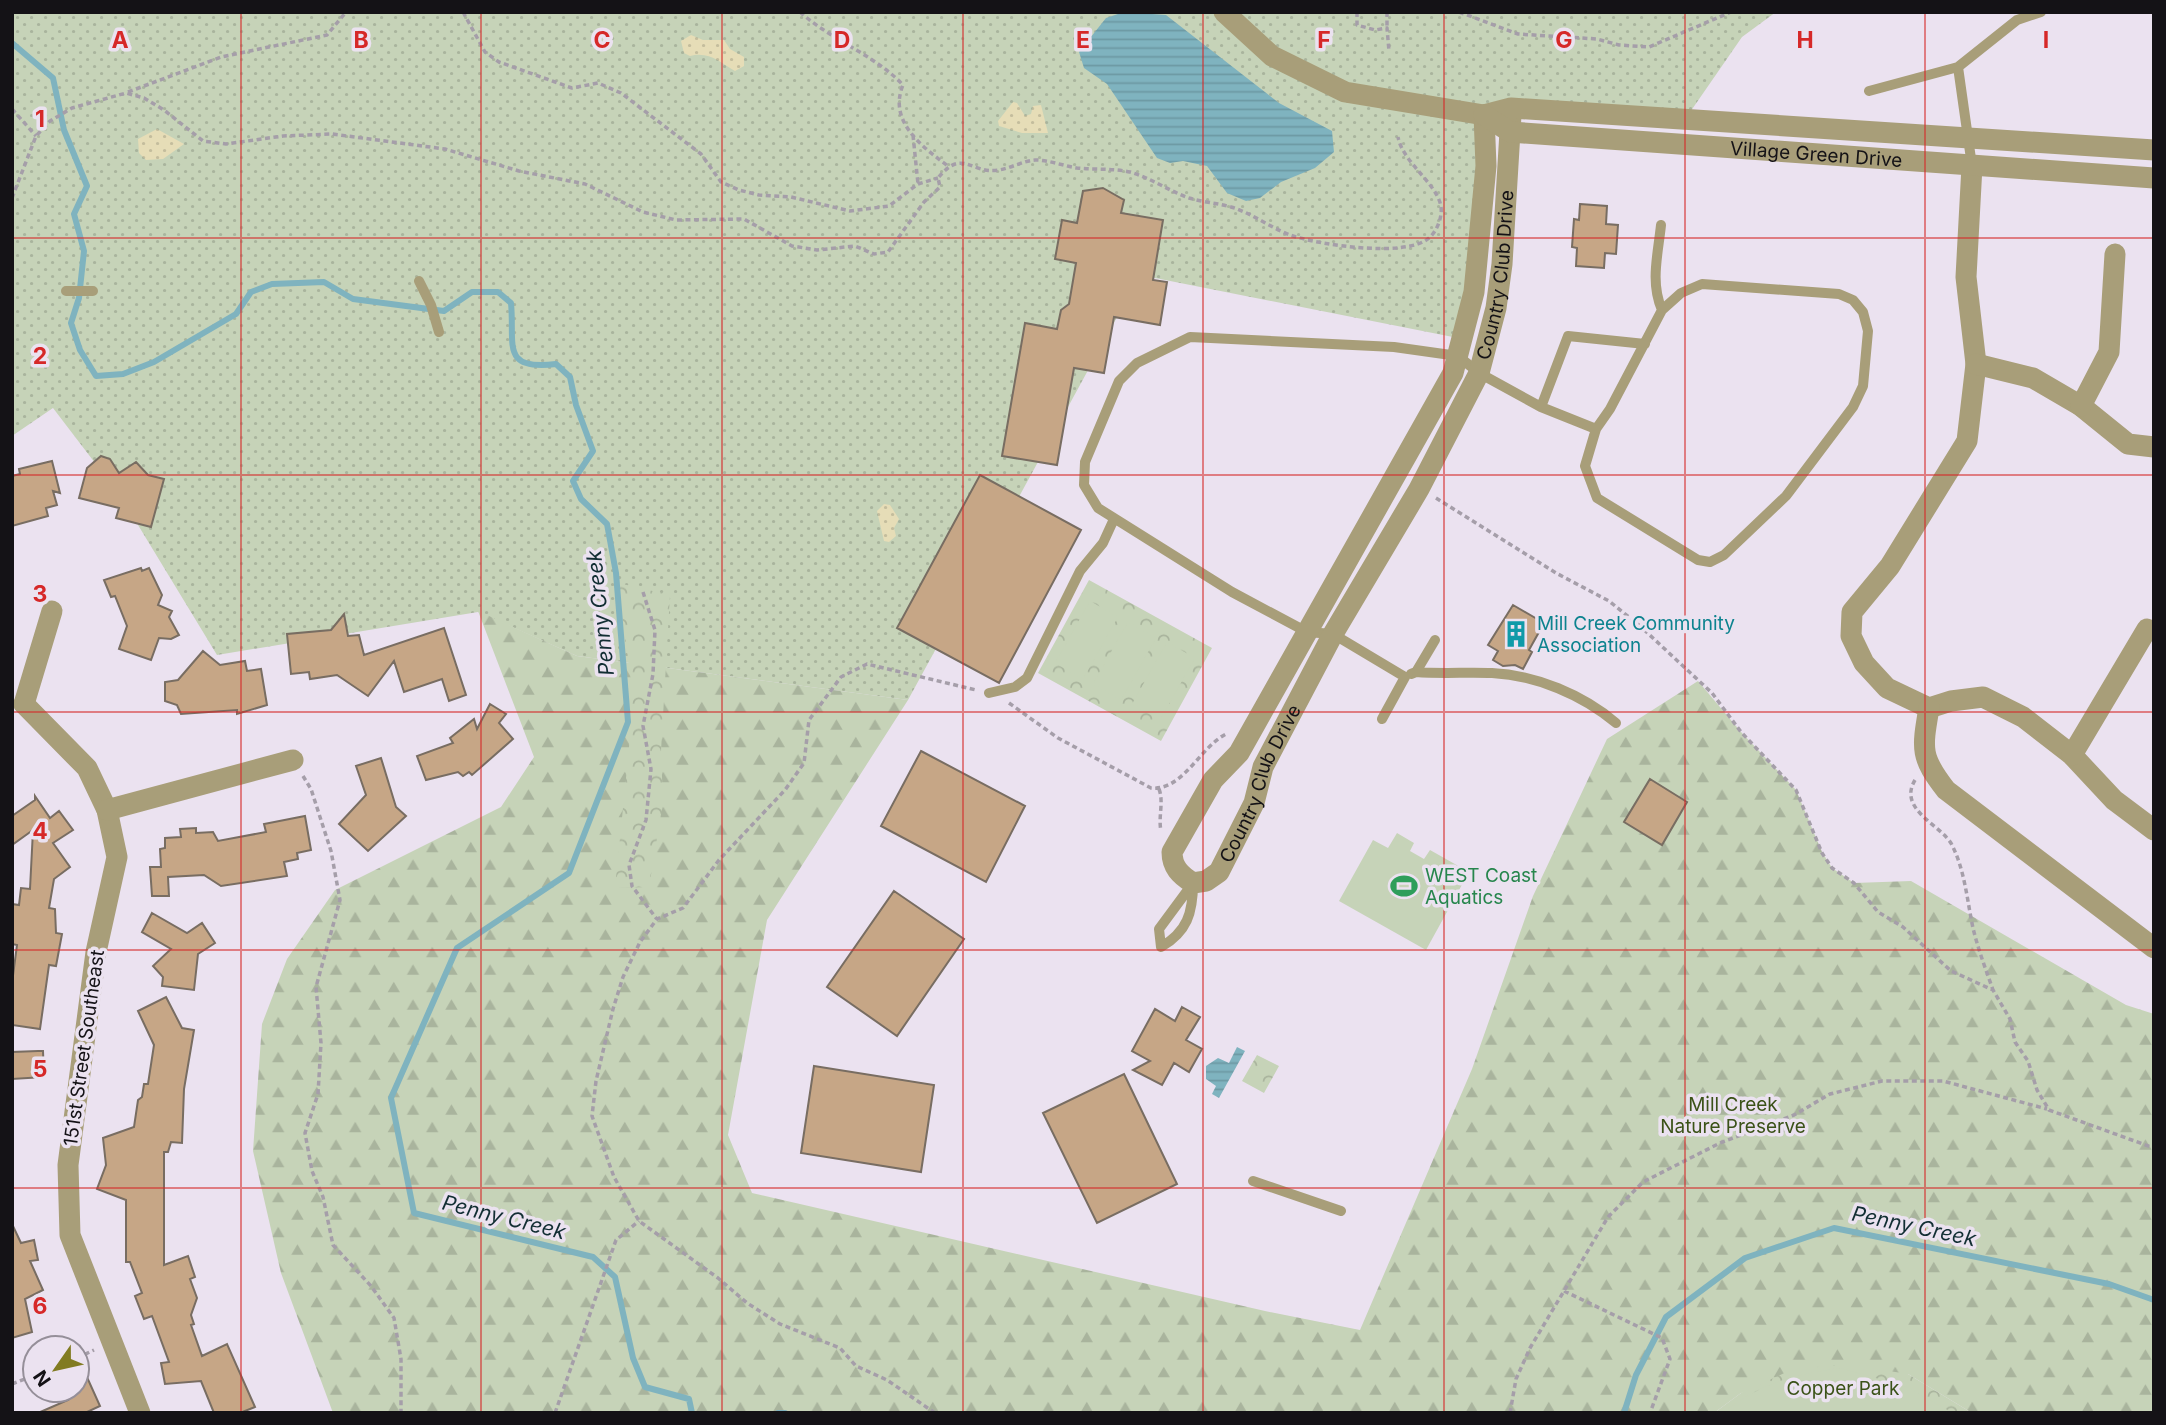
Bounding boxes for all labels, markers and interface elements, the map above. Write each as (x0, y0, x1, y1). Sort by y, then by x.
text: A (111, 26, 129, 54)
text: B (353, 26, 369, 54)
text: C (593, 26, 611, 54)
text: D (834, 26, 850, 54)
text: E (1076, 26, 1090, 54)
text: F (1317, 26, 1331, 54)
text: G (1555, 26, 1573, 54)
text: H (1796, 26, 1814, 54)
text: I (2043, 26, 2049, 54)
text: 1 (35, 105, 45, 133)
street label: Village Green Drive (1729, 136, 1903, 171)
street label: Country Club Drive (1471, 189, 1518, 362)
text: 2 (33, 342, 47, 370)
water label: Penny Creek (581, 548, 619, 677)
text: 3 (33, 580, 47, 608)
place label: Mill Creek Community Association (1537, 612, 1735, 657)
building icon: Mill Creek Community Association (1501, 619, 1531, 649)
street label: Country Club Drive (1214, 700, 1305, 866)
text: 4 (32, 817, 48, 845)
place label: WEST Coast Aquatics (1425, 864, 1537, 909)
sports icon: WEST Coast Aquatics (1389, 871, 1419, 901)
street label: 151st Street Southeast (59, 948, 109, 1148)
text: 5 (33, 1055, 47, 1083)
park label: Mill Creek Nature Preserve (1660, 1093, 1806, 1138)
water label: Penny Creek (440, 1190, 569, 1245)
water label: Penny Creek (1850, 1201, 1979, 1251)
text: 6 (33, 1292, 47, 1320)
north arrow (21, 1334, 91, 1404)
text: N (29, 1366, 56, 1391)
park label: Copper Park (1787, 1377, 1900, 1400)

